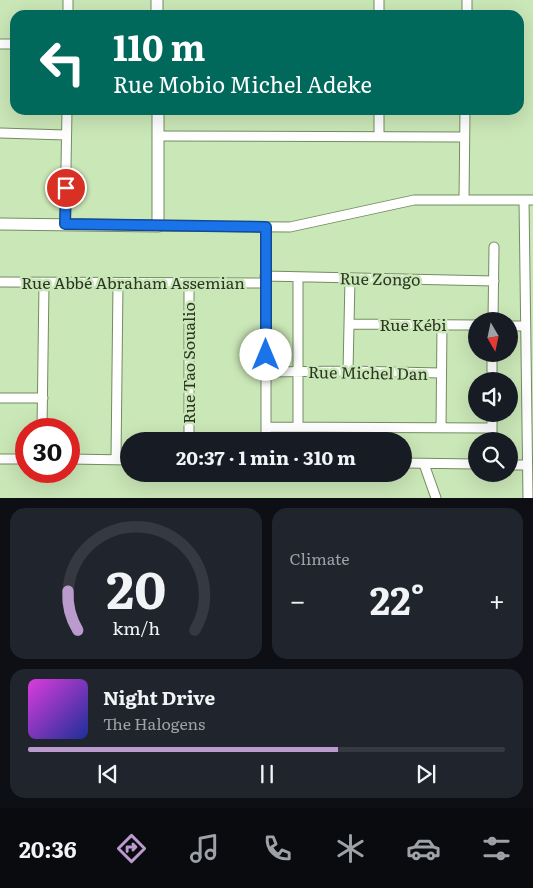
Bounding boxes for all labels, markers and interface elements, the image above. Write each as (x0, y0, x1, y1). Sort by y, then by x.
text: 110 m (113, 20, 205, 72)
icon: left (30, 30, 95, 95)
text: Rue Mobio Michel Adeke (113, 67, 372, 100)
pin (45, 167, 87, 209)
icon: arrive (52, 174, 80, 202)
street label: Rue Zongo (339, 265, 421, 291)
street label: Rue Abbé Abraham Assemian (21, 270, 245, 294)
street label: Rue Tao Soualio (176, 302, 200, 424)
street label: Rue Kébi (379, 312, 447, 336)
north arrow (468, 312, 518, 362)
map controls (468, 312, 518, 482)
position arrow (239, 328, 291, 380)
street label: Rue Michel Dan (308, 359, 429, 385)
button: sound (468, 372, 518, 422)
speed limit sign: 30 (15, 418, 80, 483)
button: search (468, 432, 518, 482)
text: 20:37 · 1 min · 310 m (176, 443, 356, 471)
text: Climate (290, 546, 350, 570)
text: 20 (106, 548, 166, 625)
text: 22° (370, 570, 425, 627)
text: − (290, 578, 306, 620)
text: + (489, 578, 505, 620)
text: km/h (112, 614, 160, 641)
text: Night Drive (103, 683, 215, 711)
text: The Halogens (103, 711, 205, 735)
icon: previous (94, 760, 122, 788)
icon: pause (253, 760, 281, 788)
icon: next (412, 760, 440, 788)
icon: directions (114, 831, 149, 866)
icon: music (187, 831, 222, 866)
icon: phone (260, 831, 295, 866)
icon: climate (333, 831, 368, 866)
icon: car (406, 831, 441, 866)
icon: filters (479, 831, 514, 866)
text: 20:36 (19, 832, 77, 865)

